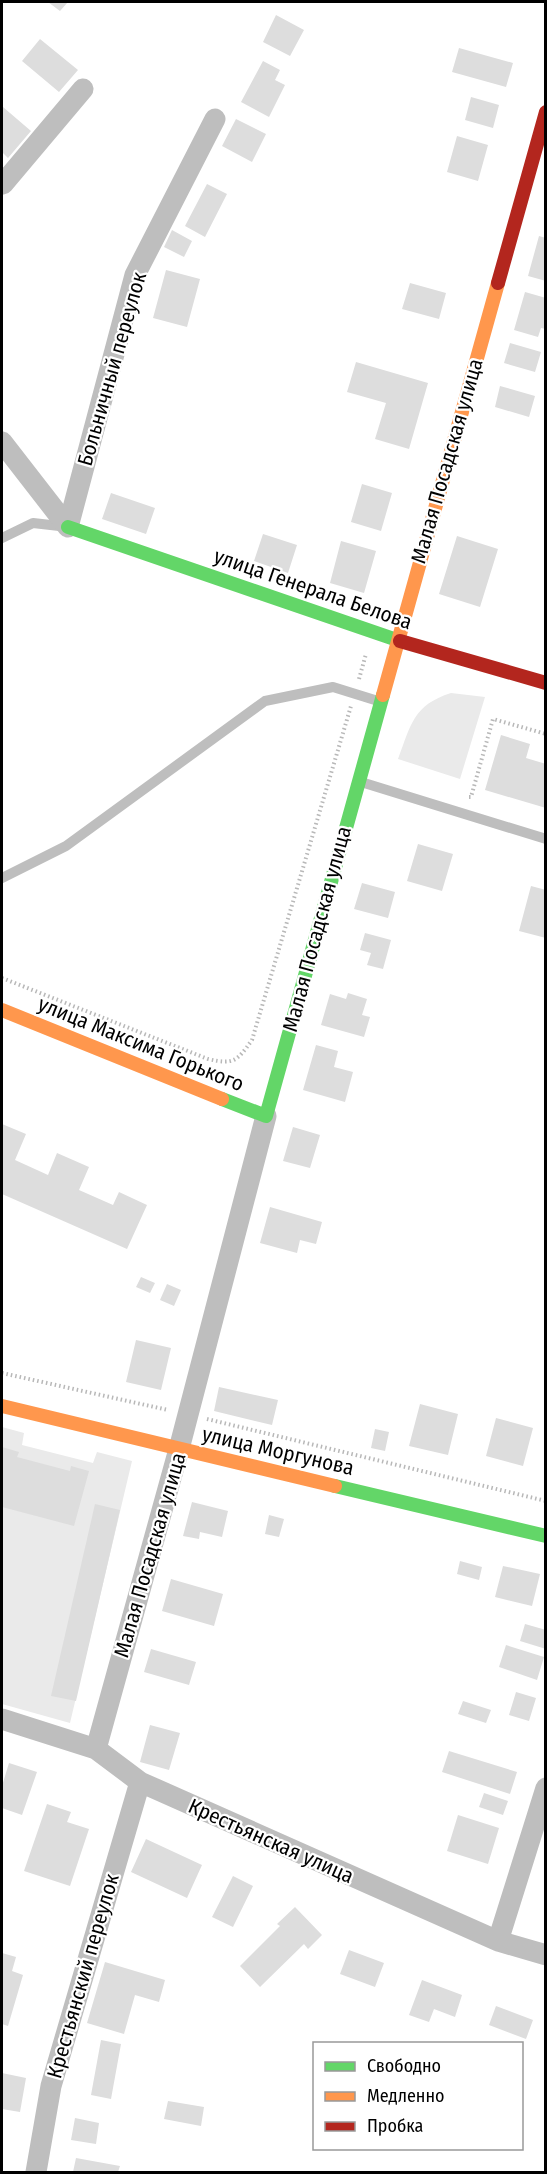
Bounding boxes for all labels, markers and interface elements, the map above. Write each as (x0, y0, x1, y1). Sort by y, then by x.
street label: Больничный переулок (72, 269, 152, 469)
street label: Малая Посадская улица (405, 356, 489, 566)
street label: улица Генерала Белова (210, 543, 416, 635)
street label: Малая Посадская улица (277, 823, 357, 1035)
street label: улица Максима Горького (34, 991, 248, 1097)
street label: улица Моргунова (200, 1421, 356, 1481)
street label: Малая Посадская улица (108, 1450, 192, 1660)
street label: Крестьянская улица (184, 1793, 358, 1889)
street label: Крестьянский переулок (41, 1871, 125, 2081)
legend (313, 2042, 523, 2150)
text: Свободно (367, 2055, 441, 2077)
text: Медленно (367, 2085, 445, 2107)
text: Пробка (367, 2115, 423, 2137)

